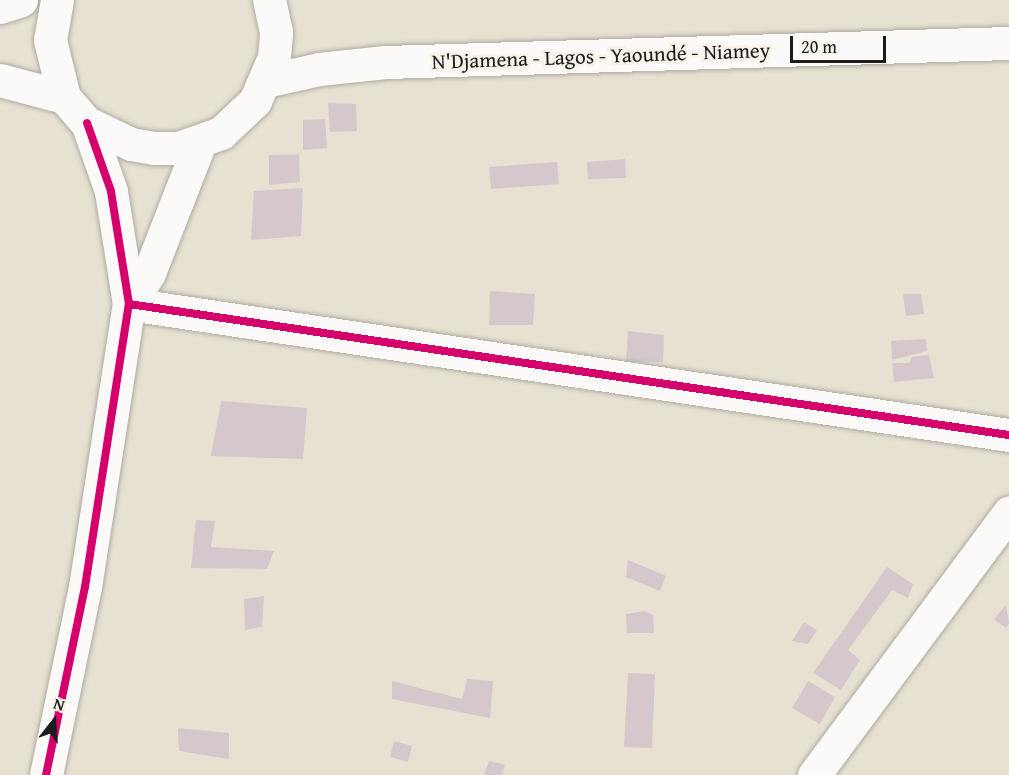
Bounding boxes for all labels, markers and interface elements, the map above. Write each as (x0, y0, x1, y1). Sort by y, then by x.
scale bar (793, 24, 889, 62)
text: 20 m (801, 33, 837, 60)
street label: N'Djamena - Lagos - Yaoundé - Niamey (431, 38, 771, 74)
north arrow (24, 691, 84, 751)
text: N (51, 691, 68, 717)

